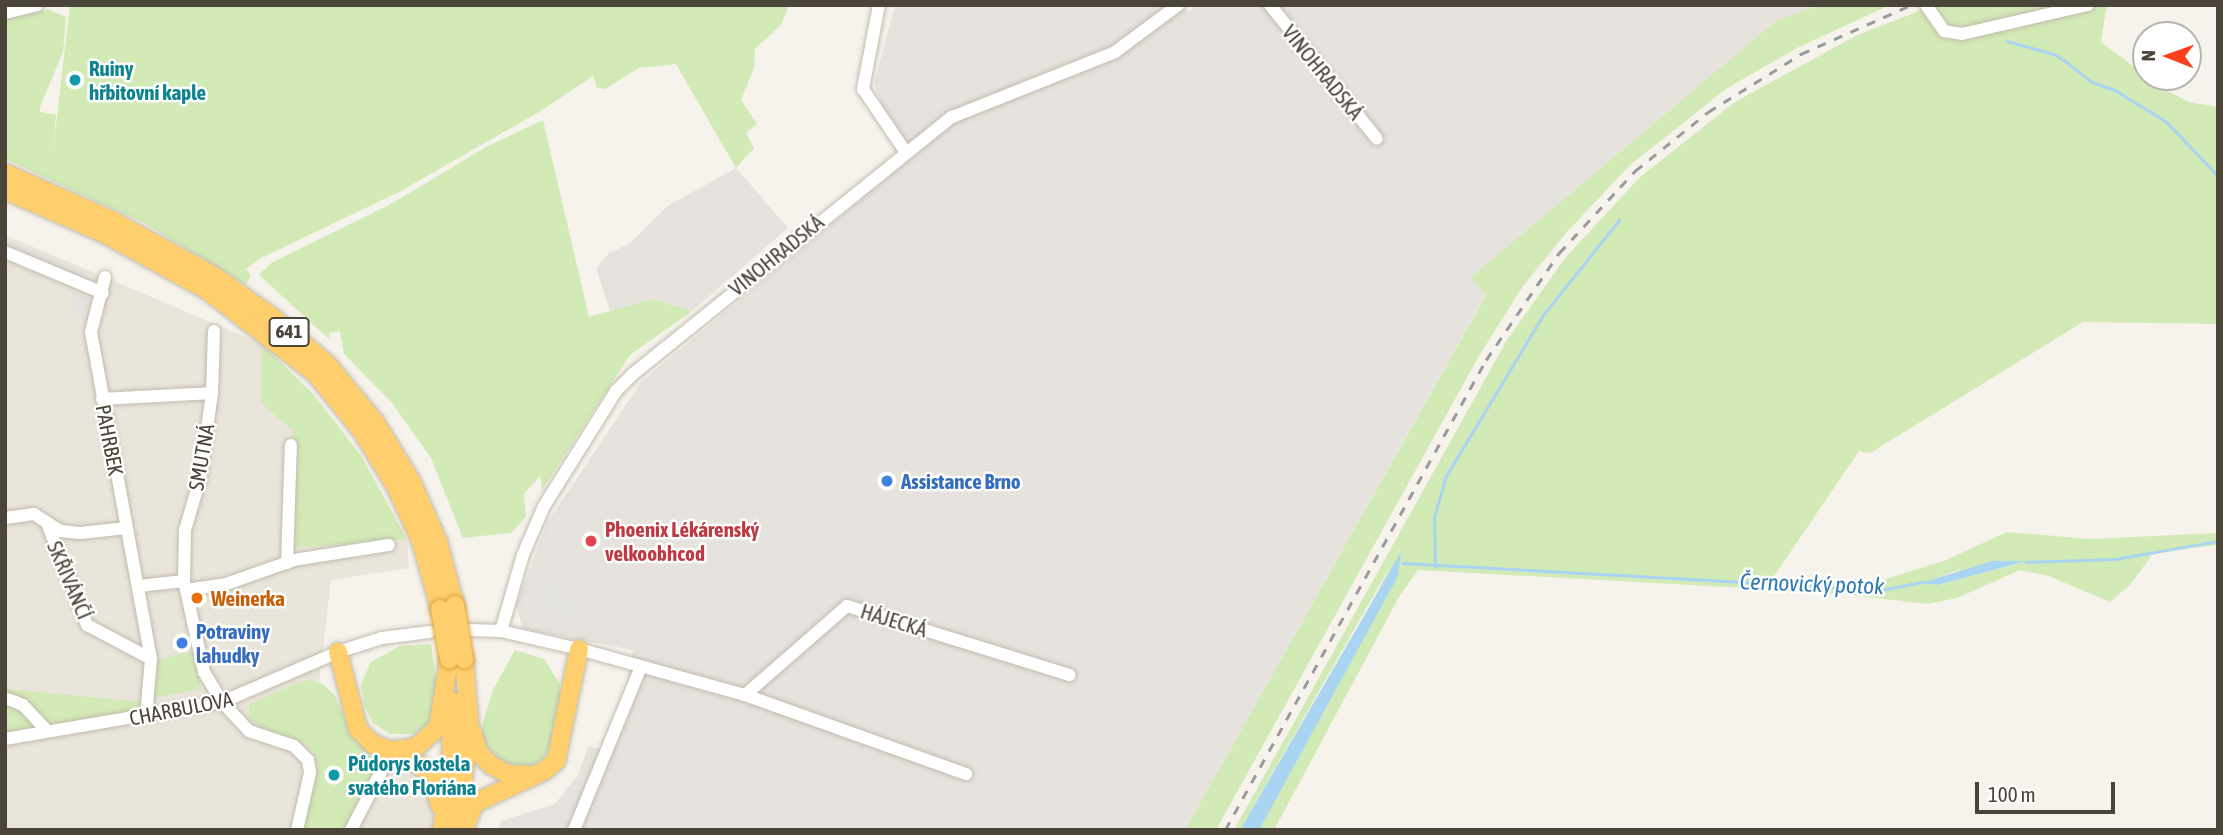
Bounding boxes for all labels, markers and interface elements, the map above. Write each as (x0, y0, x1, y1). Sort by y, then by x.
street label: VINOHRADSKÁ (1277, 20, 1369, 124)
north arrow (2132, 21, 2202, 91)
text: N (2137, 50, 2159, 61)
place label: Ruiny hřbitovní kaple (89, 55, 206, 105)
marker: Ruiny hřbitovní kaple (67, 72, 83, 88)
street label: VINOHRADSKÁ (724, 209, 828, 301)
road number: 641 (268, 316, 310, 348)
street label: PAHRBEK (91, 402, 129, 478)
street label: SMUTNÁ (183, 422, 219, 492)
place label: Assistance Brno (901, 468, 1021, 494)
marker: Assistance Brno (879, 473, 895, 489)
place label: Phoenix Lékárenský velkoobhcod (605, 516, 759, 566)
marker: Phoenix Lékárenský velkoobhcod (583, 533, 599, 549)
street label: SKŘIVÁNČÍ (42, 537, 98, 623)
water label: Černovický potok (1739, 568, 1885, 600)
place label: Weinerka (211, 585, 285, 611)
marker: Weinerka (189, 590, 205, 606)
street label: HÁJECKÁ (858, 598, 930, 642)
place label: Potraviny lahudky (196, 618, 270, 668)
marker: Potraviny lahudky (174, 635, 190, 651)
street label: CHARBULOVA (127, 686, 235, 730)
place label: Půdorys kostela svatého Floriána (348, 750, 476, 800)
marker: Půdorys kostela svatého Floriána (326, 767, 342, 783)
scale bar (1978, 768, 2118, 812)
text: 100 m (1988, 782, 2036, 806)

